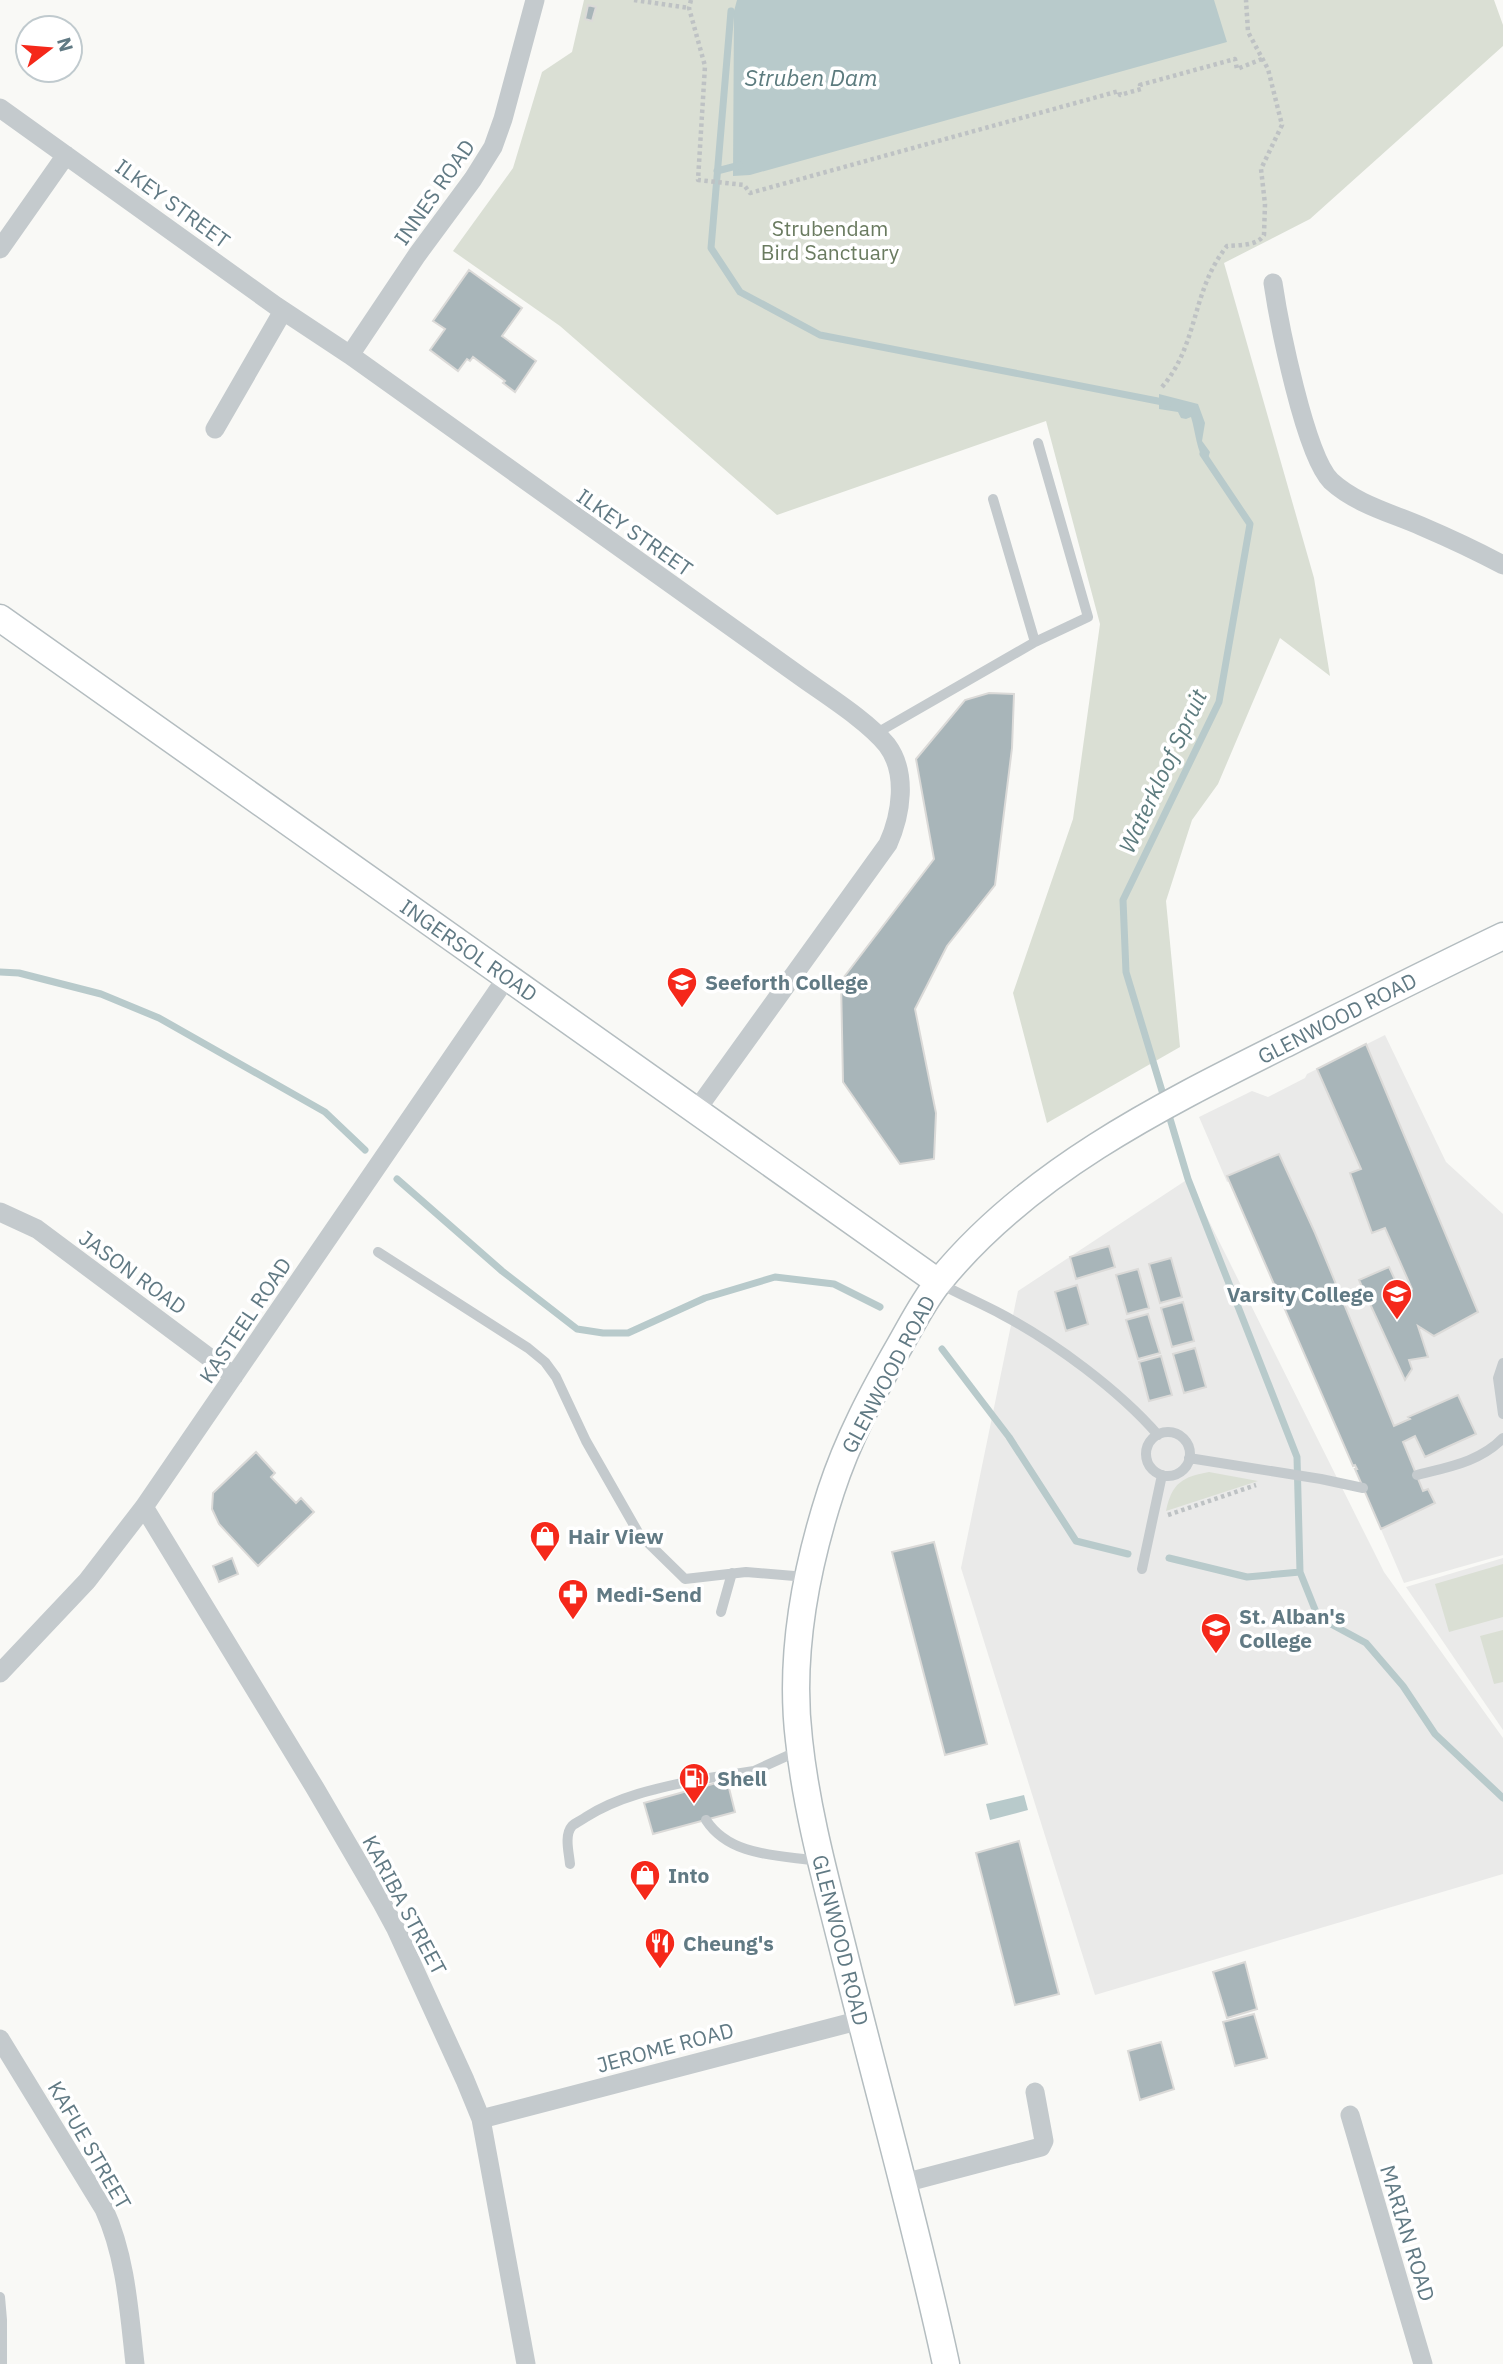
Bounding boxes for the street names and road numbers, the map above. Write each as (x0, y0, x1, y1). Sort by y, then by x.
street label: INNES ROAD (387, 134, 481, 250)
street label: ILKEY STREET (110, 152, 236, 254)
street label: ILKEY STREET (572, 482, 698, 582)
street label: INGERSOL ROAD (395, 892, 543, 1008)
street label: GLENWOOD ROAD (1253, 966, 1421, 1070)
street label: JASON ROAD (74, 1224, 192, 1320)
street label: KASTEEL ROAD (193, 1252, 297, 1388)
street label: GLENWOOD ROAD (835, 1290, 941, 1458)
street label: KARIBA STREET (356, 1830, 454, 1980)
street label: GLENWOOD ROAD (806, 1852, 876, 2028)
street label: JEROME ROAD (593, 2015, 737, 2079)
street label: KAFUE STREET (42, 2076, 138, 2214)
street label: MARIAN ROAD (1374, 2162, 1442, 2304)

